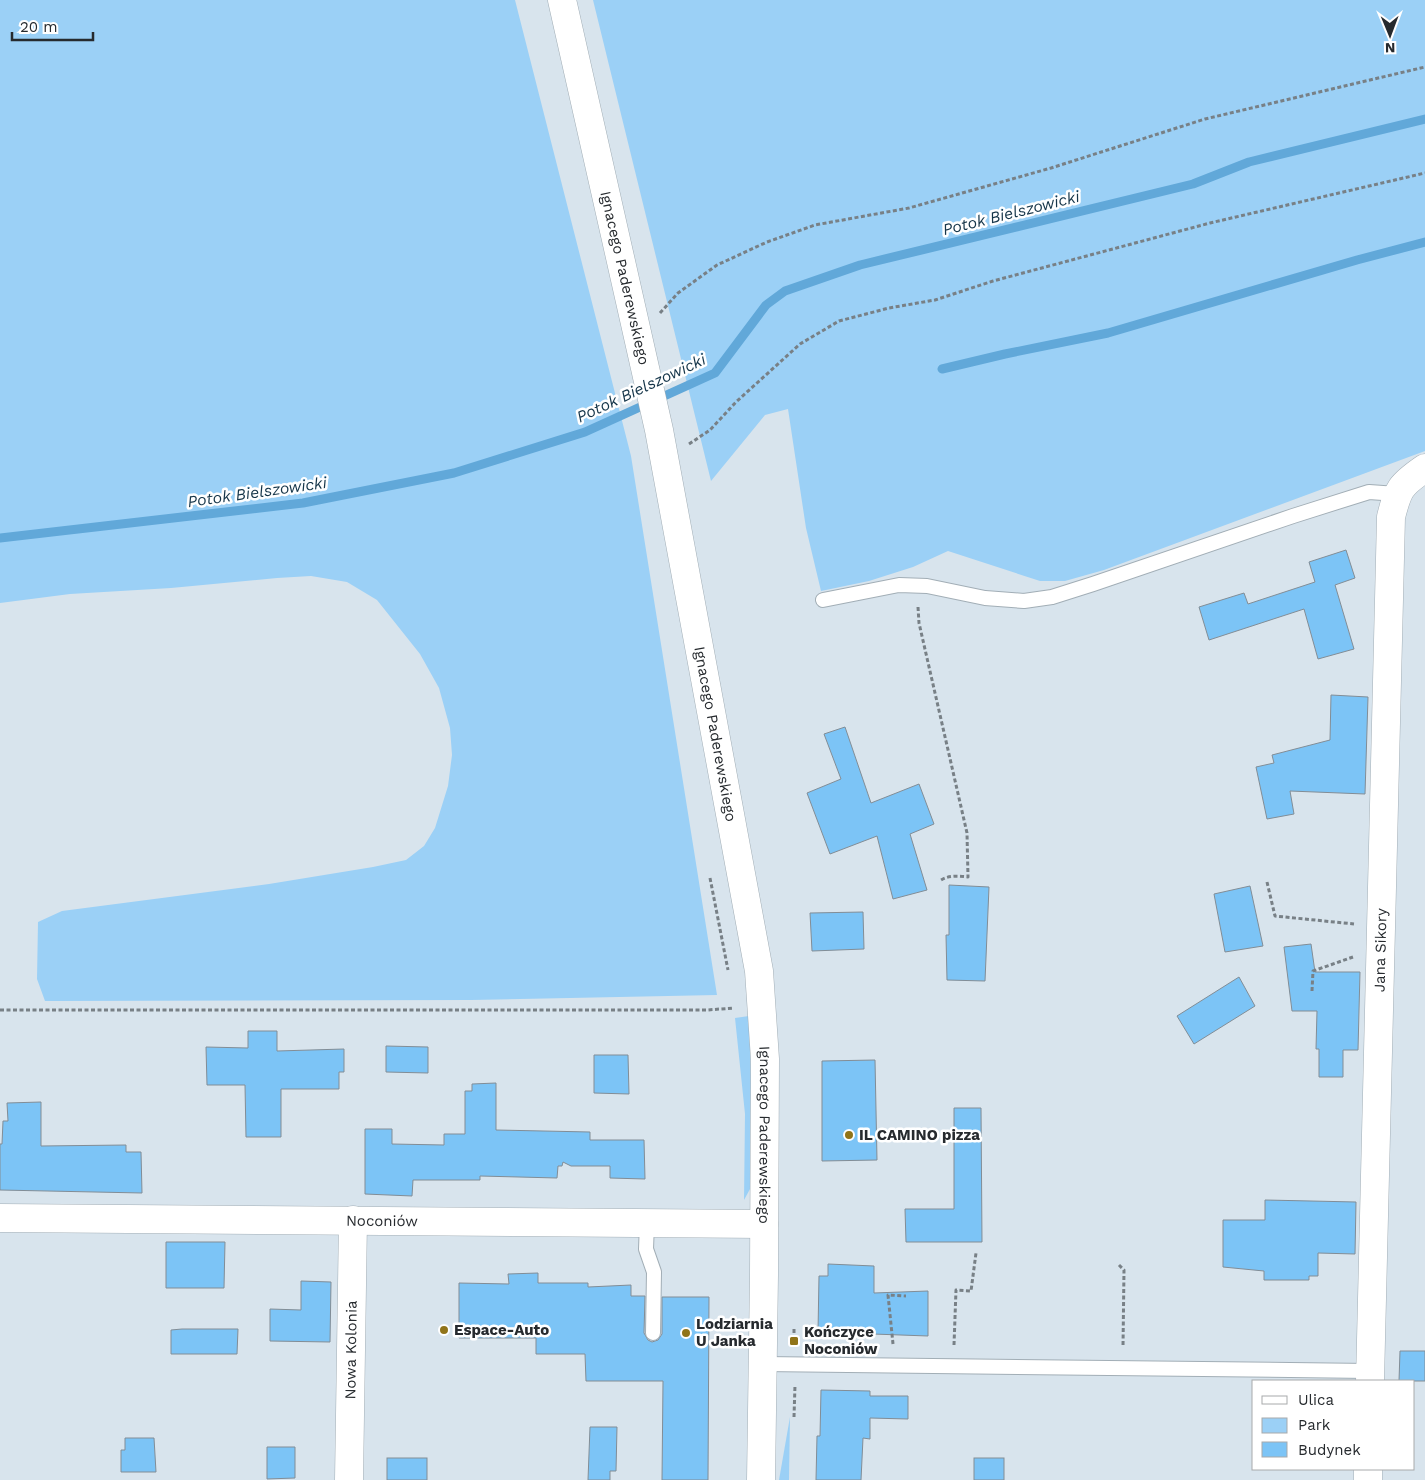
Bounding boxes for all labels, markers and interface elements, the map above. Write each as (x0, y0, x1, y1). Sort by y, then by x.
scale bar (12, 10, 94, 42)
north arrow (1365, 10, 1415, 60)
text: 20 m (20, 18, 58, 36)
text: N (1385, 40, 1396, 56)
water label: Potok Bielszowicki (941, 187, 1082, 239)
street label: Ignacego Paderewskiego (596, 189, 653, 367)
water label: Potok Bielszowicki (573, 349, 709, 426)
water label: Potok Bielszowicki (186, 473, 329, 511)
street label: Ignacego Paderewskiego (690, 645, 740, 823)
street label: Jana Sikory (1370, 908, 1390, 992)
street label: Ignacego Paderewskiego (755, 1045, 774, 1224)
place label: IL CAMINO pizza (859, 1126, 980, 1144)
marker: IL CAMINO pizza (843, 1129, 855, 1141)
street label: Noconiów (346, 1212, 418, 1230)
street label: Nowa Kolonia (341, 1300, 361, 1400)
place label: Lodziarnia U Janka (696, 1315, 773, 1350)
place label: Espace-Auto (454, 1321, 549, 1339)
place label: Kończyce Noconiów (804, 1323, 878, 1358)
marker: Espace-Auto (438, 1324, 450, 1336)
marker: Lodziarnia U Janka (680, 1327, 692, 1339)
marker: Kończyce Noconiów (788, 1335, 800, 1347)
legend (1252, 1380, 1415, 1470)
text: Ulica (1298, 1391, 1335, 1409)
text: Park (1298, 1416, 1331, 1434)
text: Budynek (1298, 1441, 1361, 1459)

